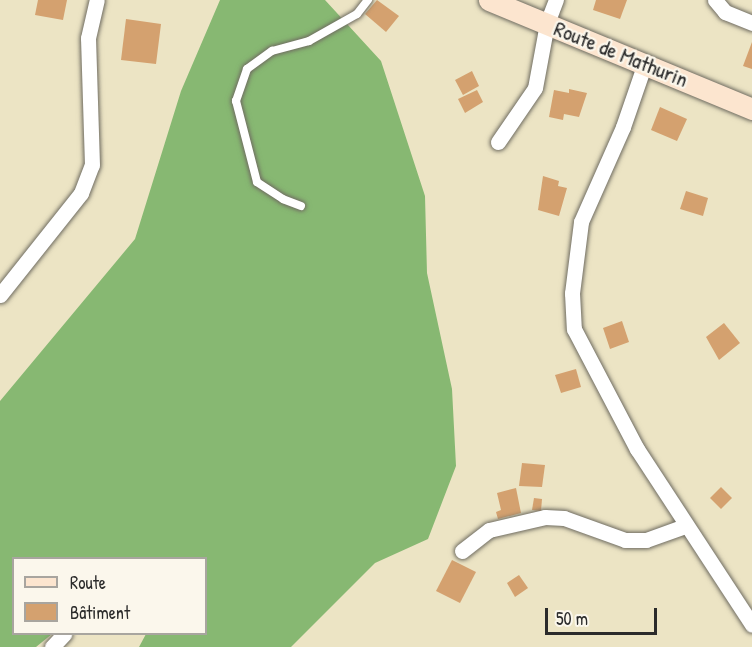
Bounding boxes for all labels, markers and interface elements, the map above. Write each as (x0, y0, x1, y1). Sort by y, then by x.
street label: Route de Mathurin (550, 15, 692, 93)
legend (12, 557, 207, 635)
text: Route (70, 570, 106, 595)
scale bar (548, 596, 660, 634)
text: Bâtiment (70, 600, 130, 625)
text: 50 m (556, 606, 588, 631)

